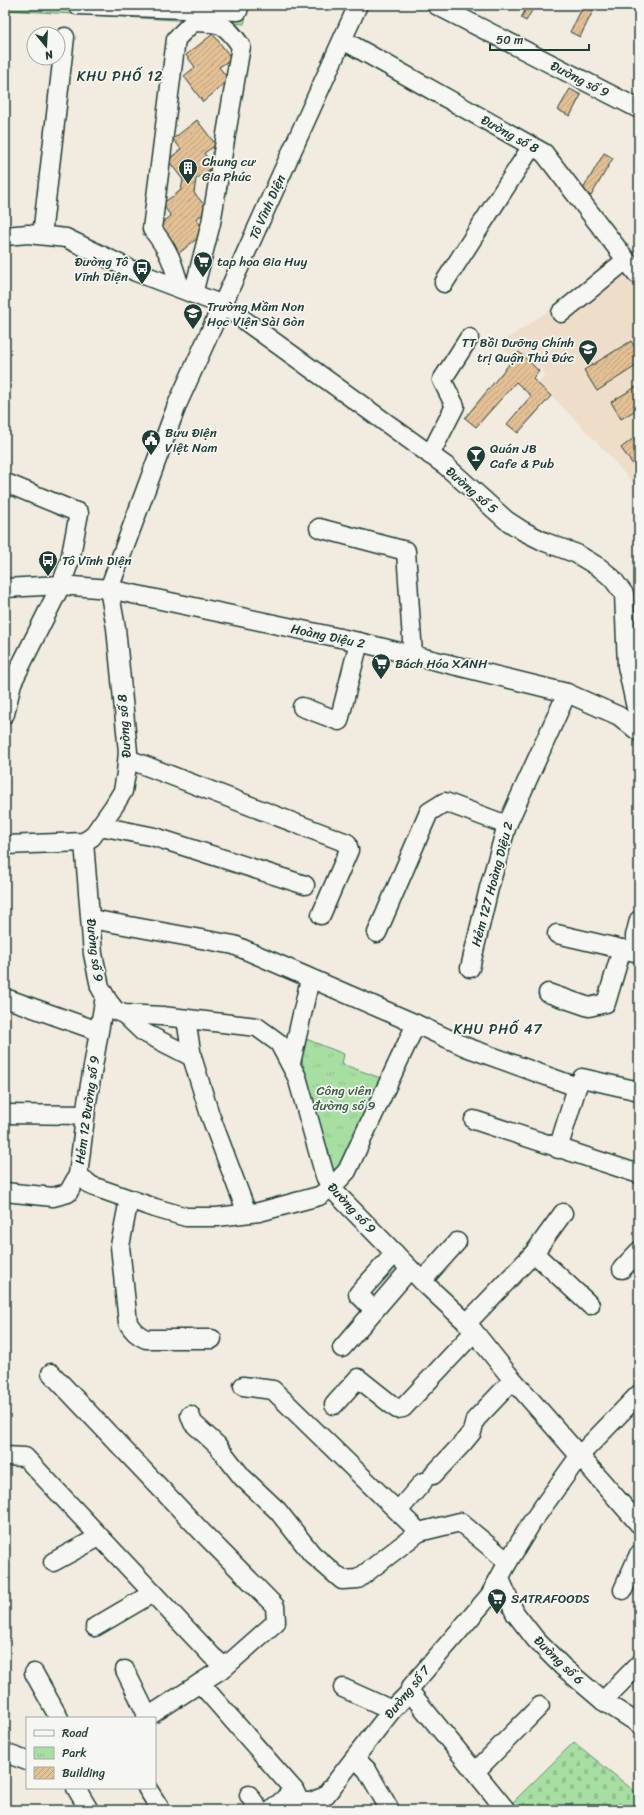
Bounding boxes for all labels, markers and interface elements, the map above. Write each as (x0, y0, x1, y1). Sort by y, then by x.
north arrow (26, 26, 66, 66)
scale bar (490, 26, 589, 52)
text: 50 m (496, 29, 523, 51)
text: N (42, 45, 56, 65)
street label: Đường số 9 (546, 54, 614, 104)
district label: KHU PHỐ 12 (77, 64, 163, 89)
street label: Đường số 8 (477, 109, 544, 160)
place label: Chung cư Gia Phúc (202, 150, 256, 188)
building icon: Chung cư Gia Phúc (177, 157, 199, 185)
street label: Tô Vĩnh Diện (242, 171, 292, 243)
place label: Đường Tô Vĩnh Diện (74, 250, 128, 288)
supermarket icon: tap hoa Gia Huy (192, 250, 214, 278)
place label: tap hoa Gia Huy (217, 250, 308, 273)
bus stop icon: Đường Tô Vĩnh Diện (131, 257, 153, 285)
place label: Trường Mầm Non Học Viện Sài Gòn (207, 295, 304, 333)
school or university icon: Trường Mầm Non Học Viện Sài Gòn (182, 302, 204, 330)
place label: TT Bồi Dưỡng Chính trị Quận Thủ Đức (462, 331, 575, 369)
school or university icon: TT Bồi Dưỡng Chính trị Quận Thủ Đức (577, 338, 599, 366)
place label: Bưu Điện Việt Nam (165, 421, 218, 459)
public building icon: Bưu Điện Việt Nam (140, 428, 162, 456)
place label: Quán JB Cafe & Pub (490, 437, 554, 475)
bar icon: Quán JB Cafe & Pub (465, 444, 487, 472)
street label: Đường số 5 (440, 460, 504, 520)
bus stop icon: Tô Vĩnh Diện (37, 549, 59, 577)
place label: Tô Vĩnh Diện (62, 549, 132, 572)
street label: Hoàng Diệu 2 (289, 617, 368, 655)
supermarket icon: Bách Hóa XANH (370, 652, 392, 680)
place label: Bách Hóa XANH (395, 652, 488, 675)
street label: Đường số 8 (110, 693, 138, 759)
street label: Hẻm 127 Hoàng Diệu 2 (464, 819, 520, 949)
street label: Đường số 9 (80, 917, 110, 983)
district label: KHU PHỐ 47 (453, 1017, 543, 1042)
street label: Hẻm 12 Đường số 9 (68, 1054, 106, 1166)
park label: Công viên đường số 9 (313, 1079, 375, 1117)
street label: Đường số 9 (322, 1177, 382, 1239)
supermarket icon: SATRAFOODS (486, 1587, 508, 1615)
place label: SATRAFOODS (511, 1587, 590, 1610)
street label: Đường số 6 (528, 1630, 590, 1690)
street label: Đường số 7 (378, 1659, 437, 1724)
legend (26, 1717, 156, 1789)
text: Road (62, 1722, 89, 1744)
text: Park (62, 1742, 87, 1764)
text: Building (62, 1762, 105, 1784)

